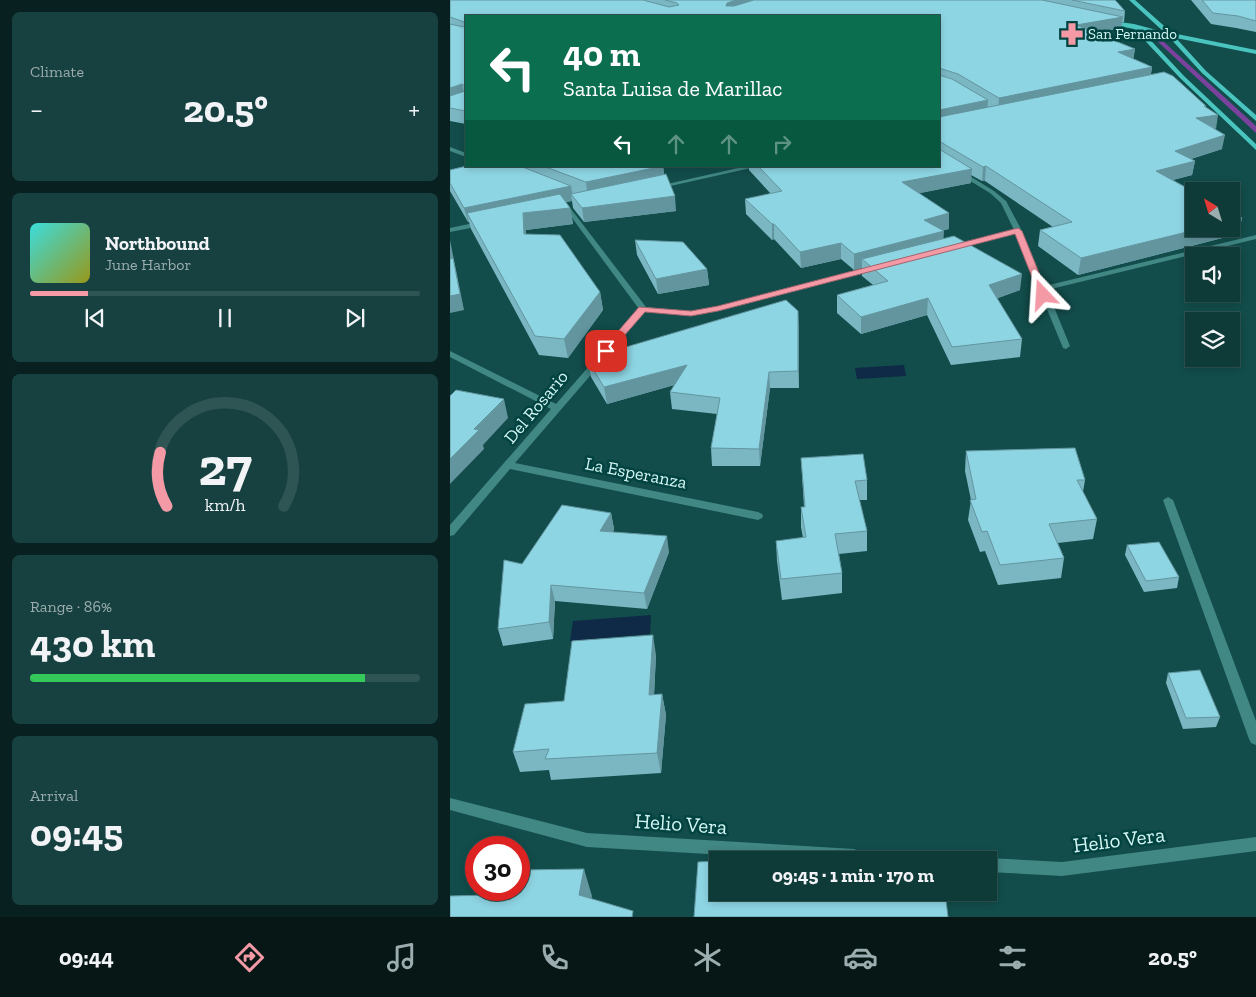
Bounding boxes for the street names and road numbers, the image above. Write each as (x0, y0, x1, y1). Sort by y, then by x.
street label: Del Rosario (499, 366, 573, 448)
street label: La Esperanza (583, 452, 689, 494)
street label: Helio Vera (634, 808, 728, 839)
street label: Helio Vera (1071, 821, 1166, 858)

